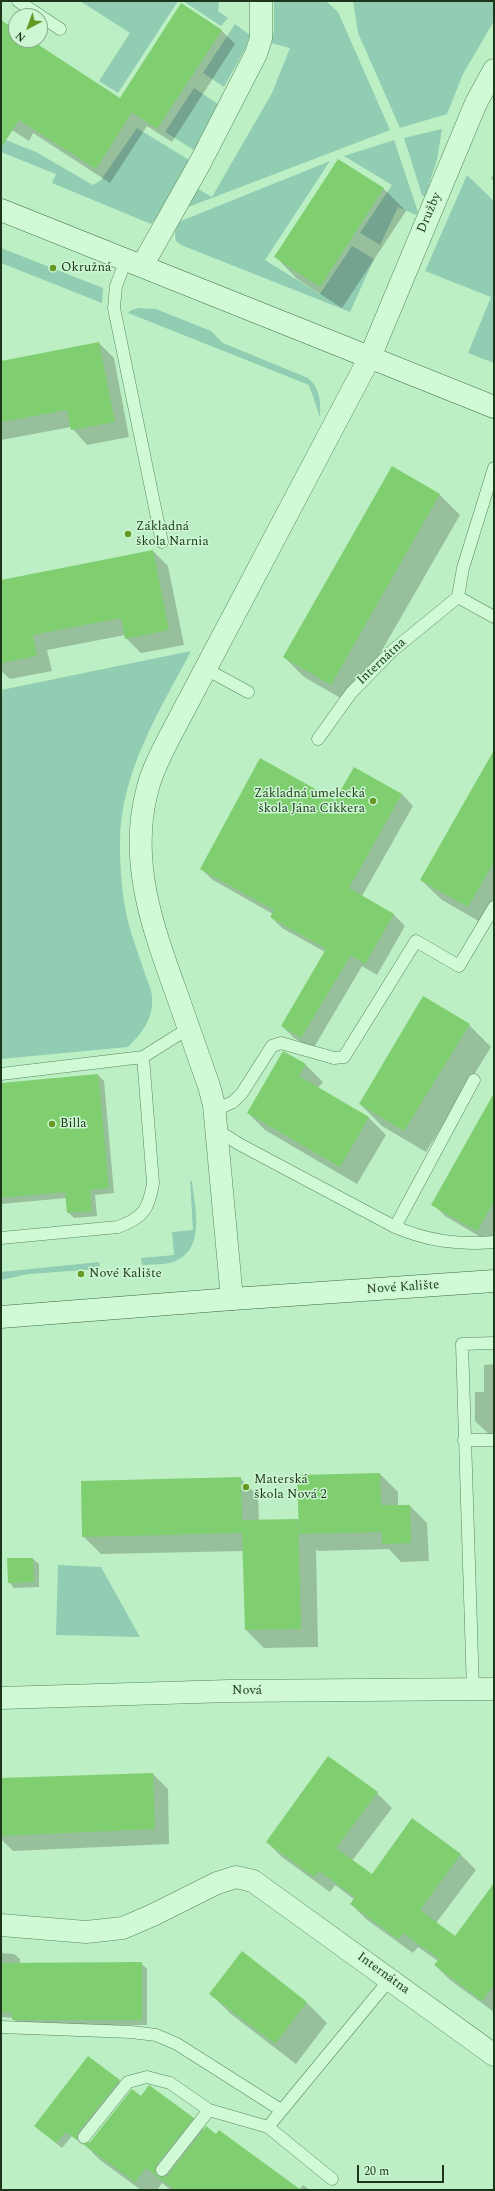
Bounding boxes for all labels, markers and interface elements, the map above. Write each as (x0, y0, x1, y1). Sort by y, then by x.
north arrow (8, 8, 48, 48)
text: N (11, 27, 29, 46)
street label: Družby (415, 191, 445, 235)
place label: Okružná (61, 260, 111, 276)
marker: Okružná (48, 263, 58, 273)
place label: Základná škola Narnia (136, 519, 209, 550)
marker: Základná škola Narnia (123, 529, 133, 539)
street label: Internátna (354, 635, 410, 689)
place label: Základná umelecká škola Jána Cikkera (254, 786, 365, 817)
marker: Základná umelecká škola Jána Cikkera (368, 796, 378, 806)
place label: Billa (60, 1116, 87, 1132)
marker: Billa (47, 1119, 57, 1129)
place label: Nové Kalište (89, 1266, 162, 1282)
marker: Nové Kalište (76, 1269, 86, 1279)
street label: Nové Kalište (366, 1278, 440, 1298)
place label: Materská škola Nová 2 (254, 1472, 327, 1503)
marker: Materská škola Nová 2 (241, 1482, 251, 1492)
street label: Nová (232, 1683, 262, 1699)
street label: Internátna (354, 1950, 412, 1998)
scale bar (359, 2157, 446, 2183)
text: 20 m (364, 2162, 389, 2181)

